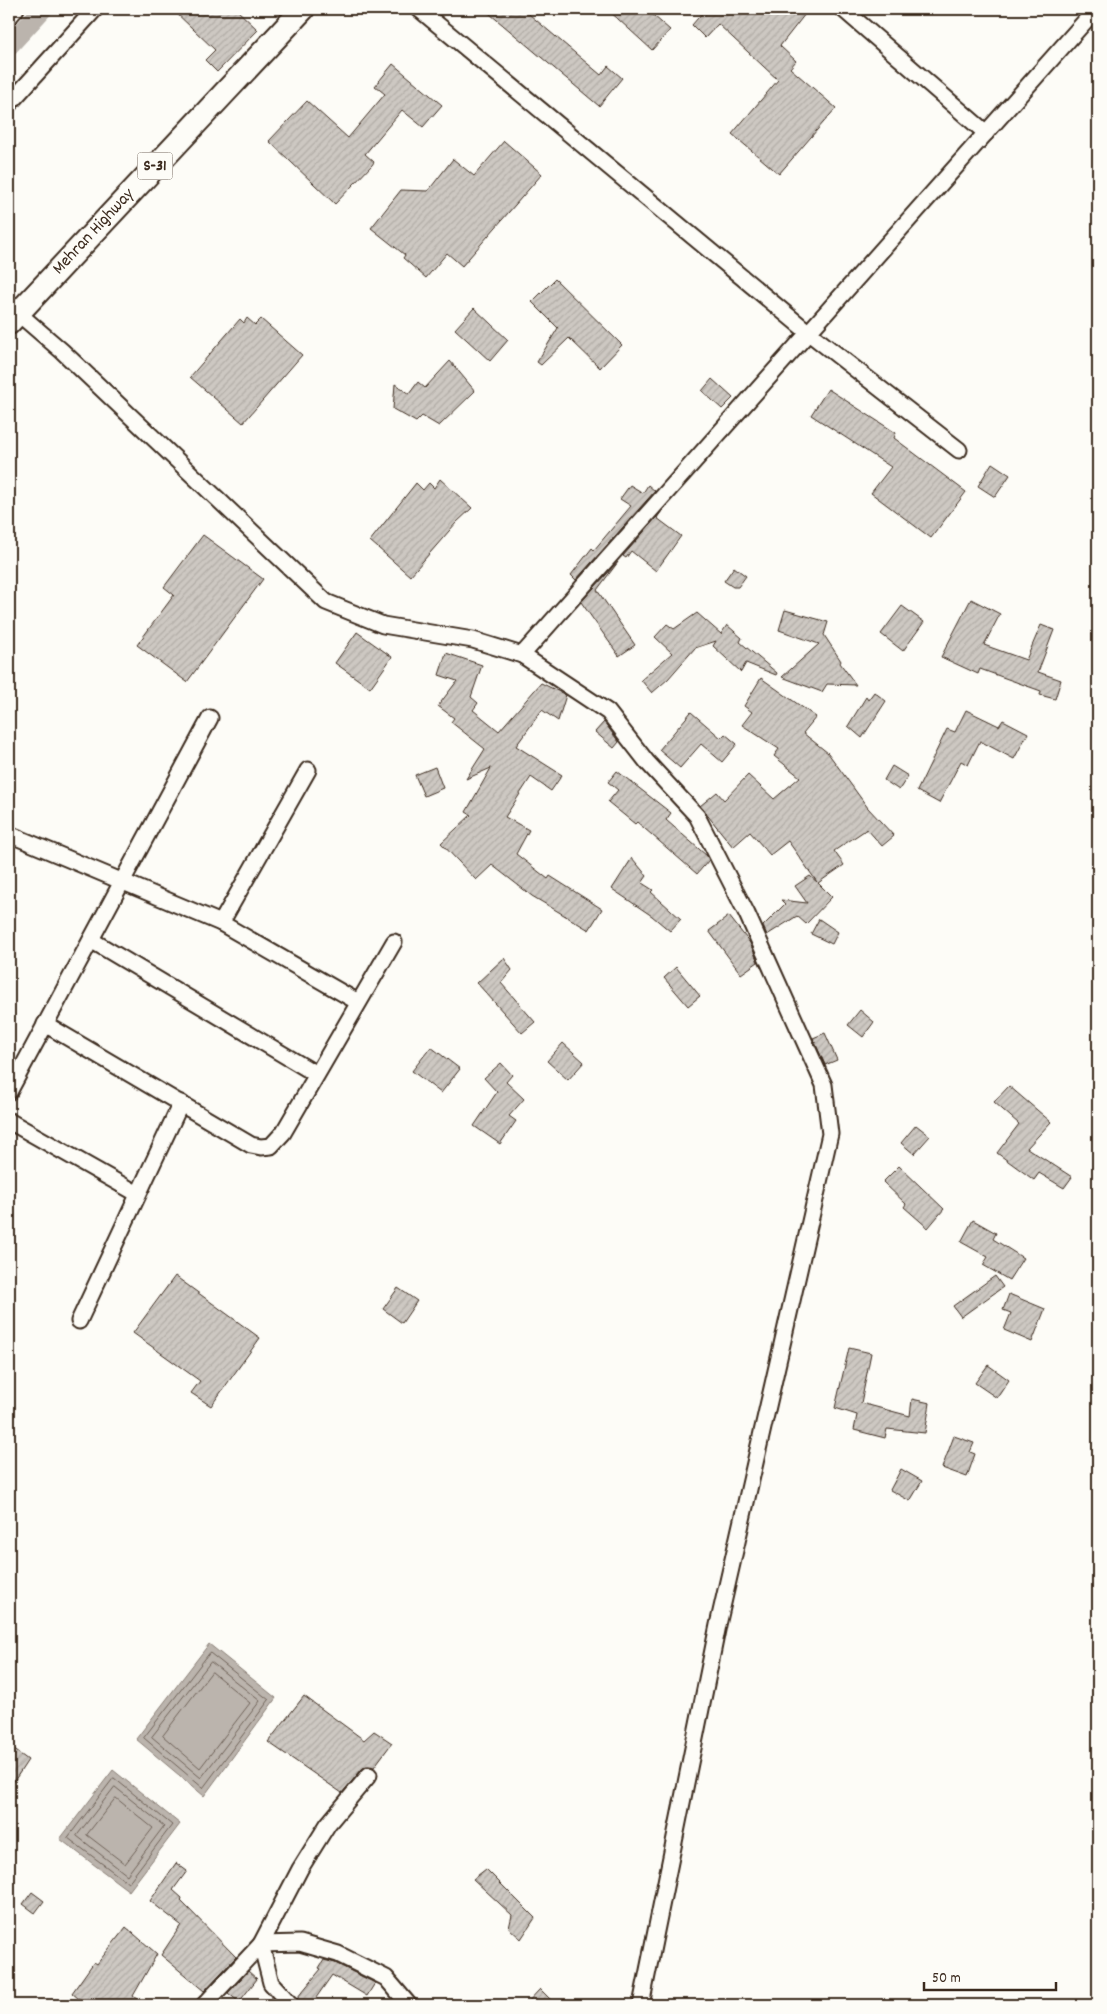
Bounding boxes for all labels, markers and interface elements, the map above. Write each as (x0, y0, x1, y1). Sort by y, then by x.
road number: S-31 (138, 153, 172, 180)
street label: Mehran Highway (47, 183, 141, 281)
scale bar (924, 1959, 1057, 1991)
text: 50 m (932, 1968, 961, 1990)

